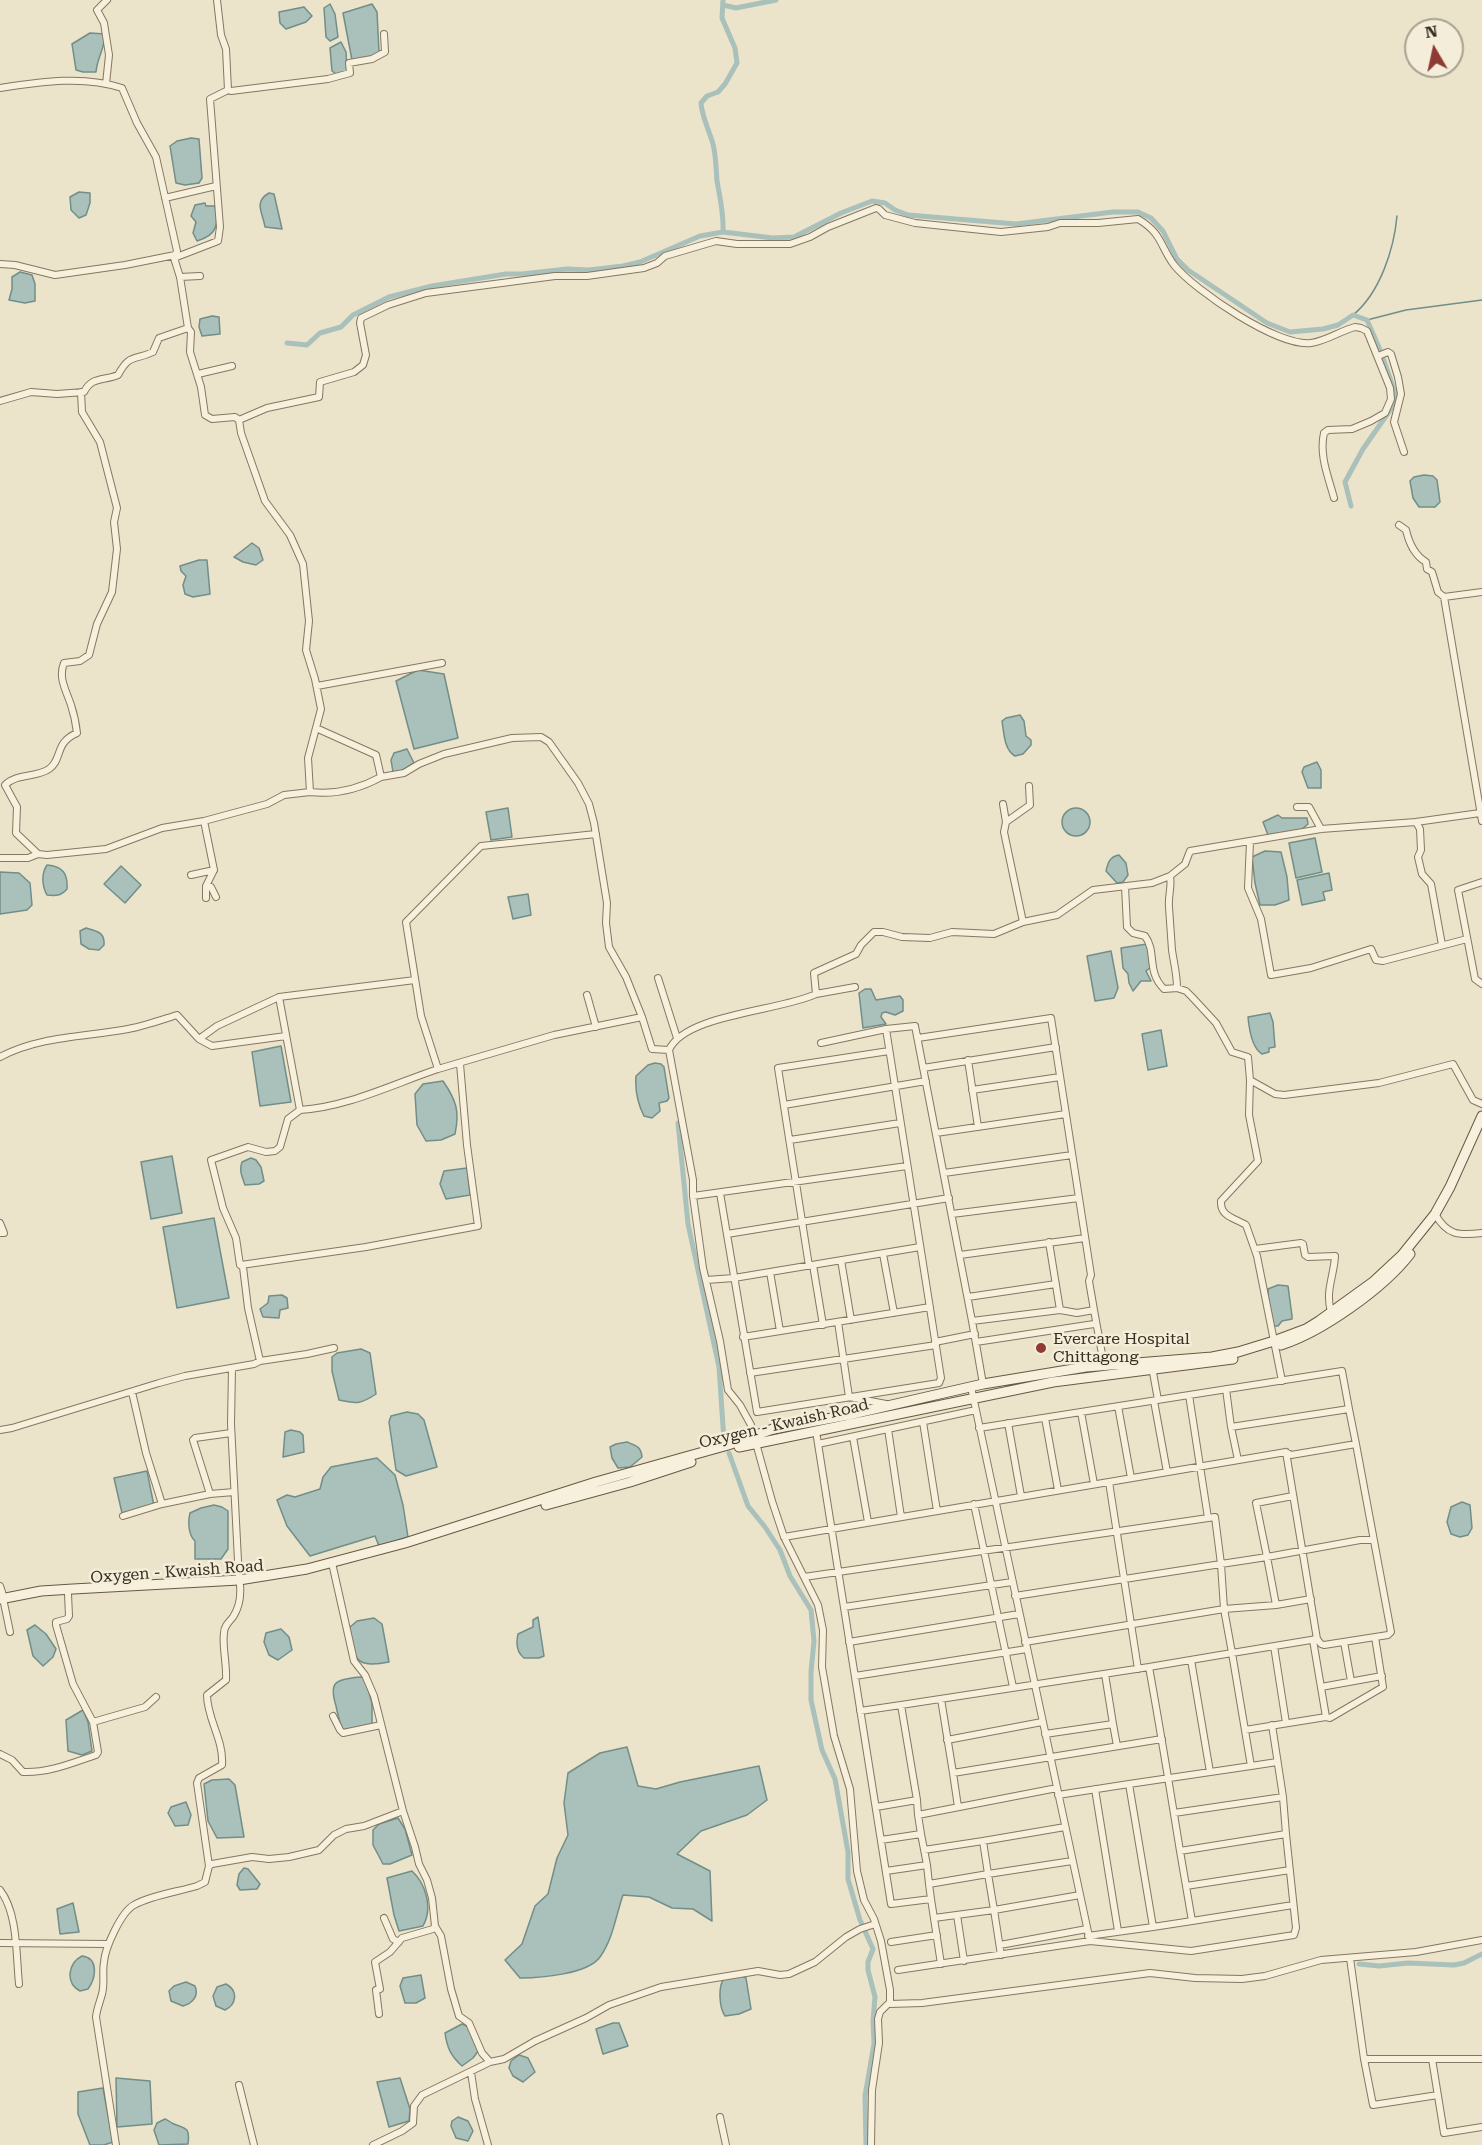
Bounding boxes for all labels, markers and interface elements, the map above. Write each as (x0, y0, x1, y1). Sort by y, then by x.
north arrow (1404, 18, 1464, 78)
text: N (1424, 21, 1439, 42)
place label: Evercare Hospital Chittagong (1053, 1329, 1190, 1367)
marker: Evercare Hospital Chittagong (1034, 1341, 1048, 1355)
street label: Oxygen - Kwaish Road (697, 1395, 871, 1453)
street label: Oxygen - Kwaish Road (90, 1556, 264, 1588)

